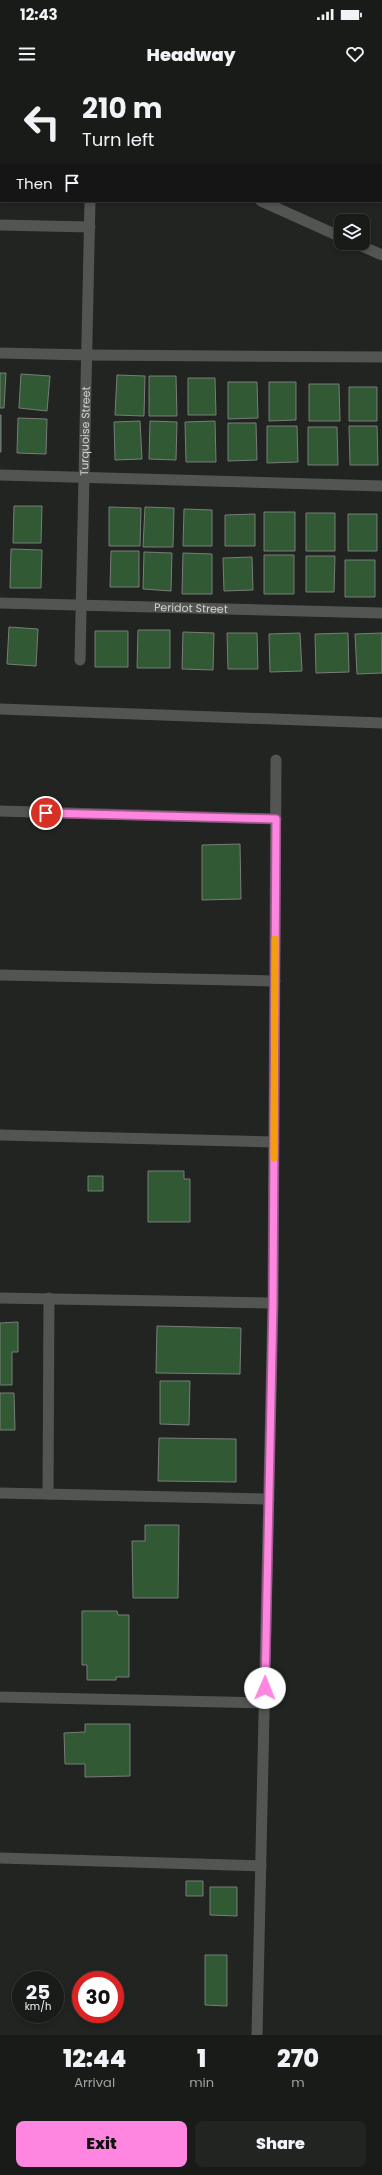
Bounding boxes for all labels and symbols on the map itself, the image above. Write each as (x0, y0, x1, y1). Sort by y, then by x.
street label: Turquoise Street (76, 386, 94, 476)
street label: Peridot Street (154, 599, 228, 617)
pin (29, 796, 63, 830)
position arrow (244, 1667, 286, 1709)
speed limit sign: 30 (72, 1971, 124, 2023)

